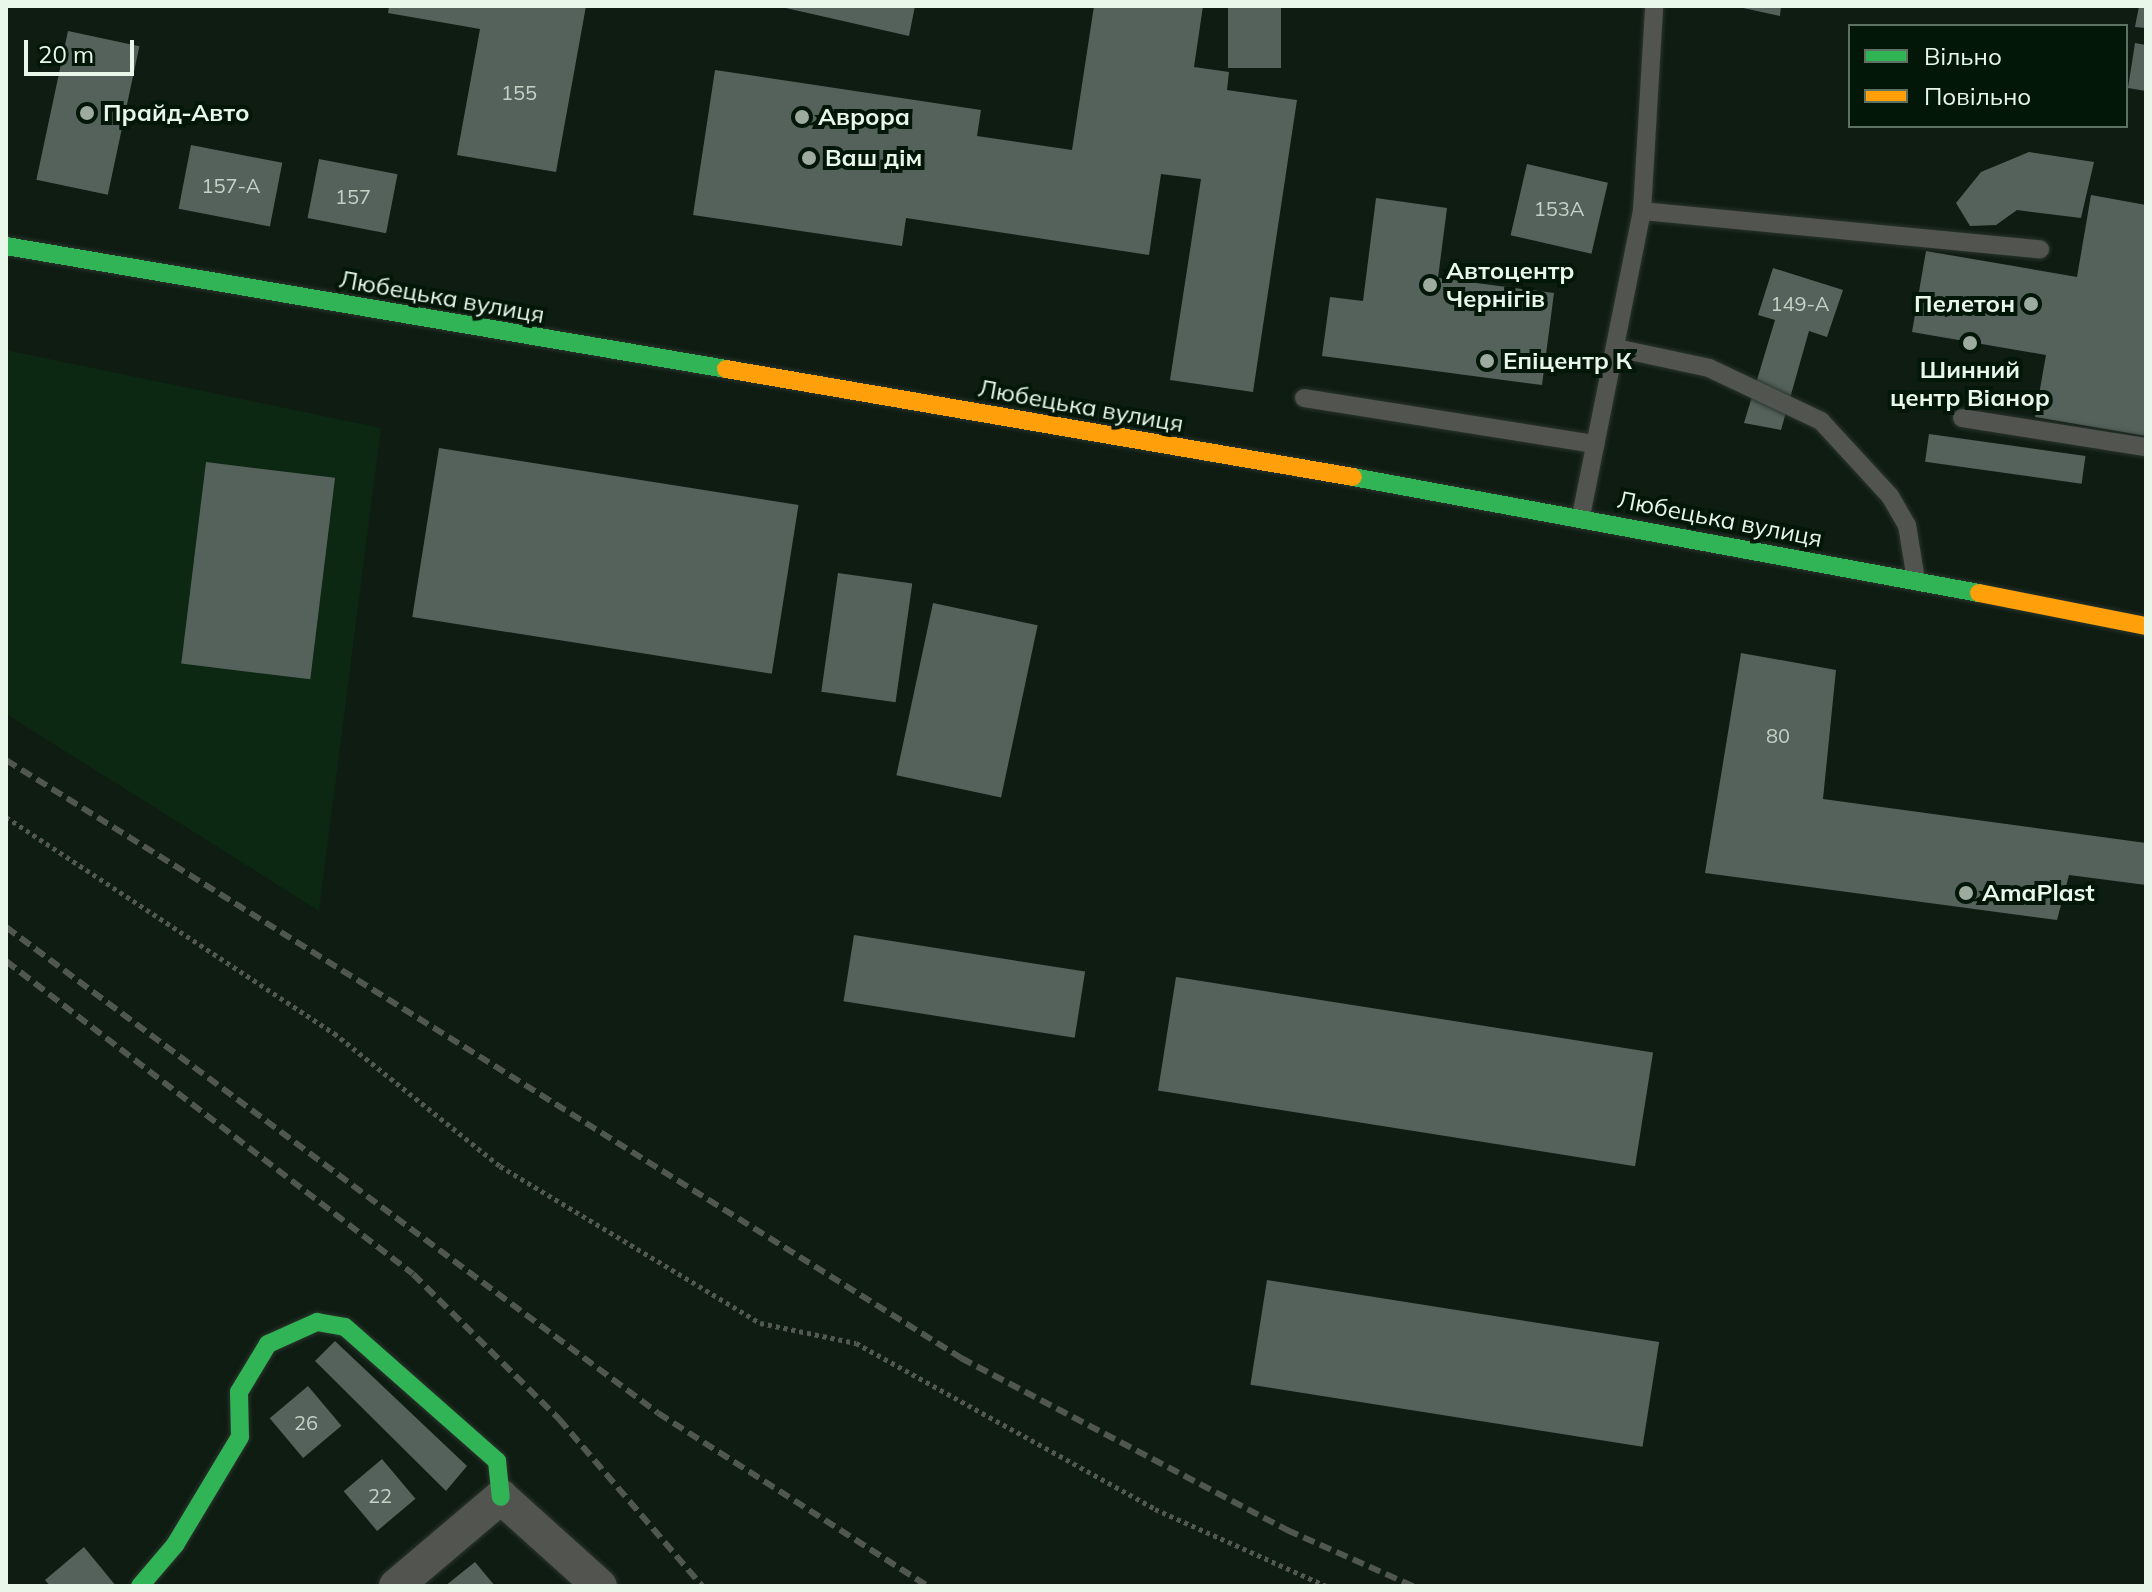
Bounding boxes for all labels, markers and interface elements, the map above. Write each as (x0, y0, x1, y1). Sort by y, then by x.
scale bar (28, 24, 138, 74)
legend (1848, 24, 2128, 128)
text: 20 m (38, 39, 94, 69)
text: Вільно (1924, 41, 2002, 71)
house number: 155 (501, 80, 537, 104)
text: Повільно (1924, 81, 2031, 111)
place label: Прайд-Авто (103, 99, 250, 127)
place label: Аврора (818, 103, 910, 131)
marker: Прайд-Авто (78, 104, 96, 122)
marker: Аврора (793, 108, 811, 126)
place label: Ваш дім (825, 144, 922, 172)
marker: Ваш дім (800, 149, 818, 167)
house number: 157-А (202, 173, 260, 197)
house number: 157 (335, 184, 371, 208)
house number: 153А (1534, 196, 1584, 220)
place label: Автоцентр Чернігів (1446, 257, 1575, 313)
street label: Любецька вулиця (337, 265, 547, 329)
marker: Автоцентр Чернігів (1421, 276, 1439, 294)
place label: Пелетон (1914, 290, 2015, 318)
house number: 149-А (1771, 291, 1829, 315)
marker: Пелетон (2022, 295, 2040, 313)
marker: Шинний центр Віанор (1961, 334, 1979, 352)
place label: Епіцентр К (1503, 347, 1632, 375)
marker: Епіцентр К (1478, 352, 1496, 370)
place label: Шинний центр Віанор (1890, 356, 2050, 412)
street label: Любецька вулиця (976, 374, 1186, 438)
street label: Любецька вулиця (1615, 485, 1825, 553)
house number: 80 (1766, 723, 1790, 747)
place label: AmaPlast (1982, 879, 2095, 907)
marker: AmaPlast (1957, 884, 1975, 902)
house number: 26 (294, 1410, 318, 1434)
house number: 22 (368, 1483, 392, 1507)

